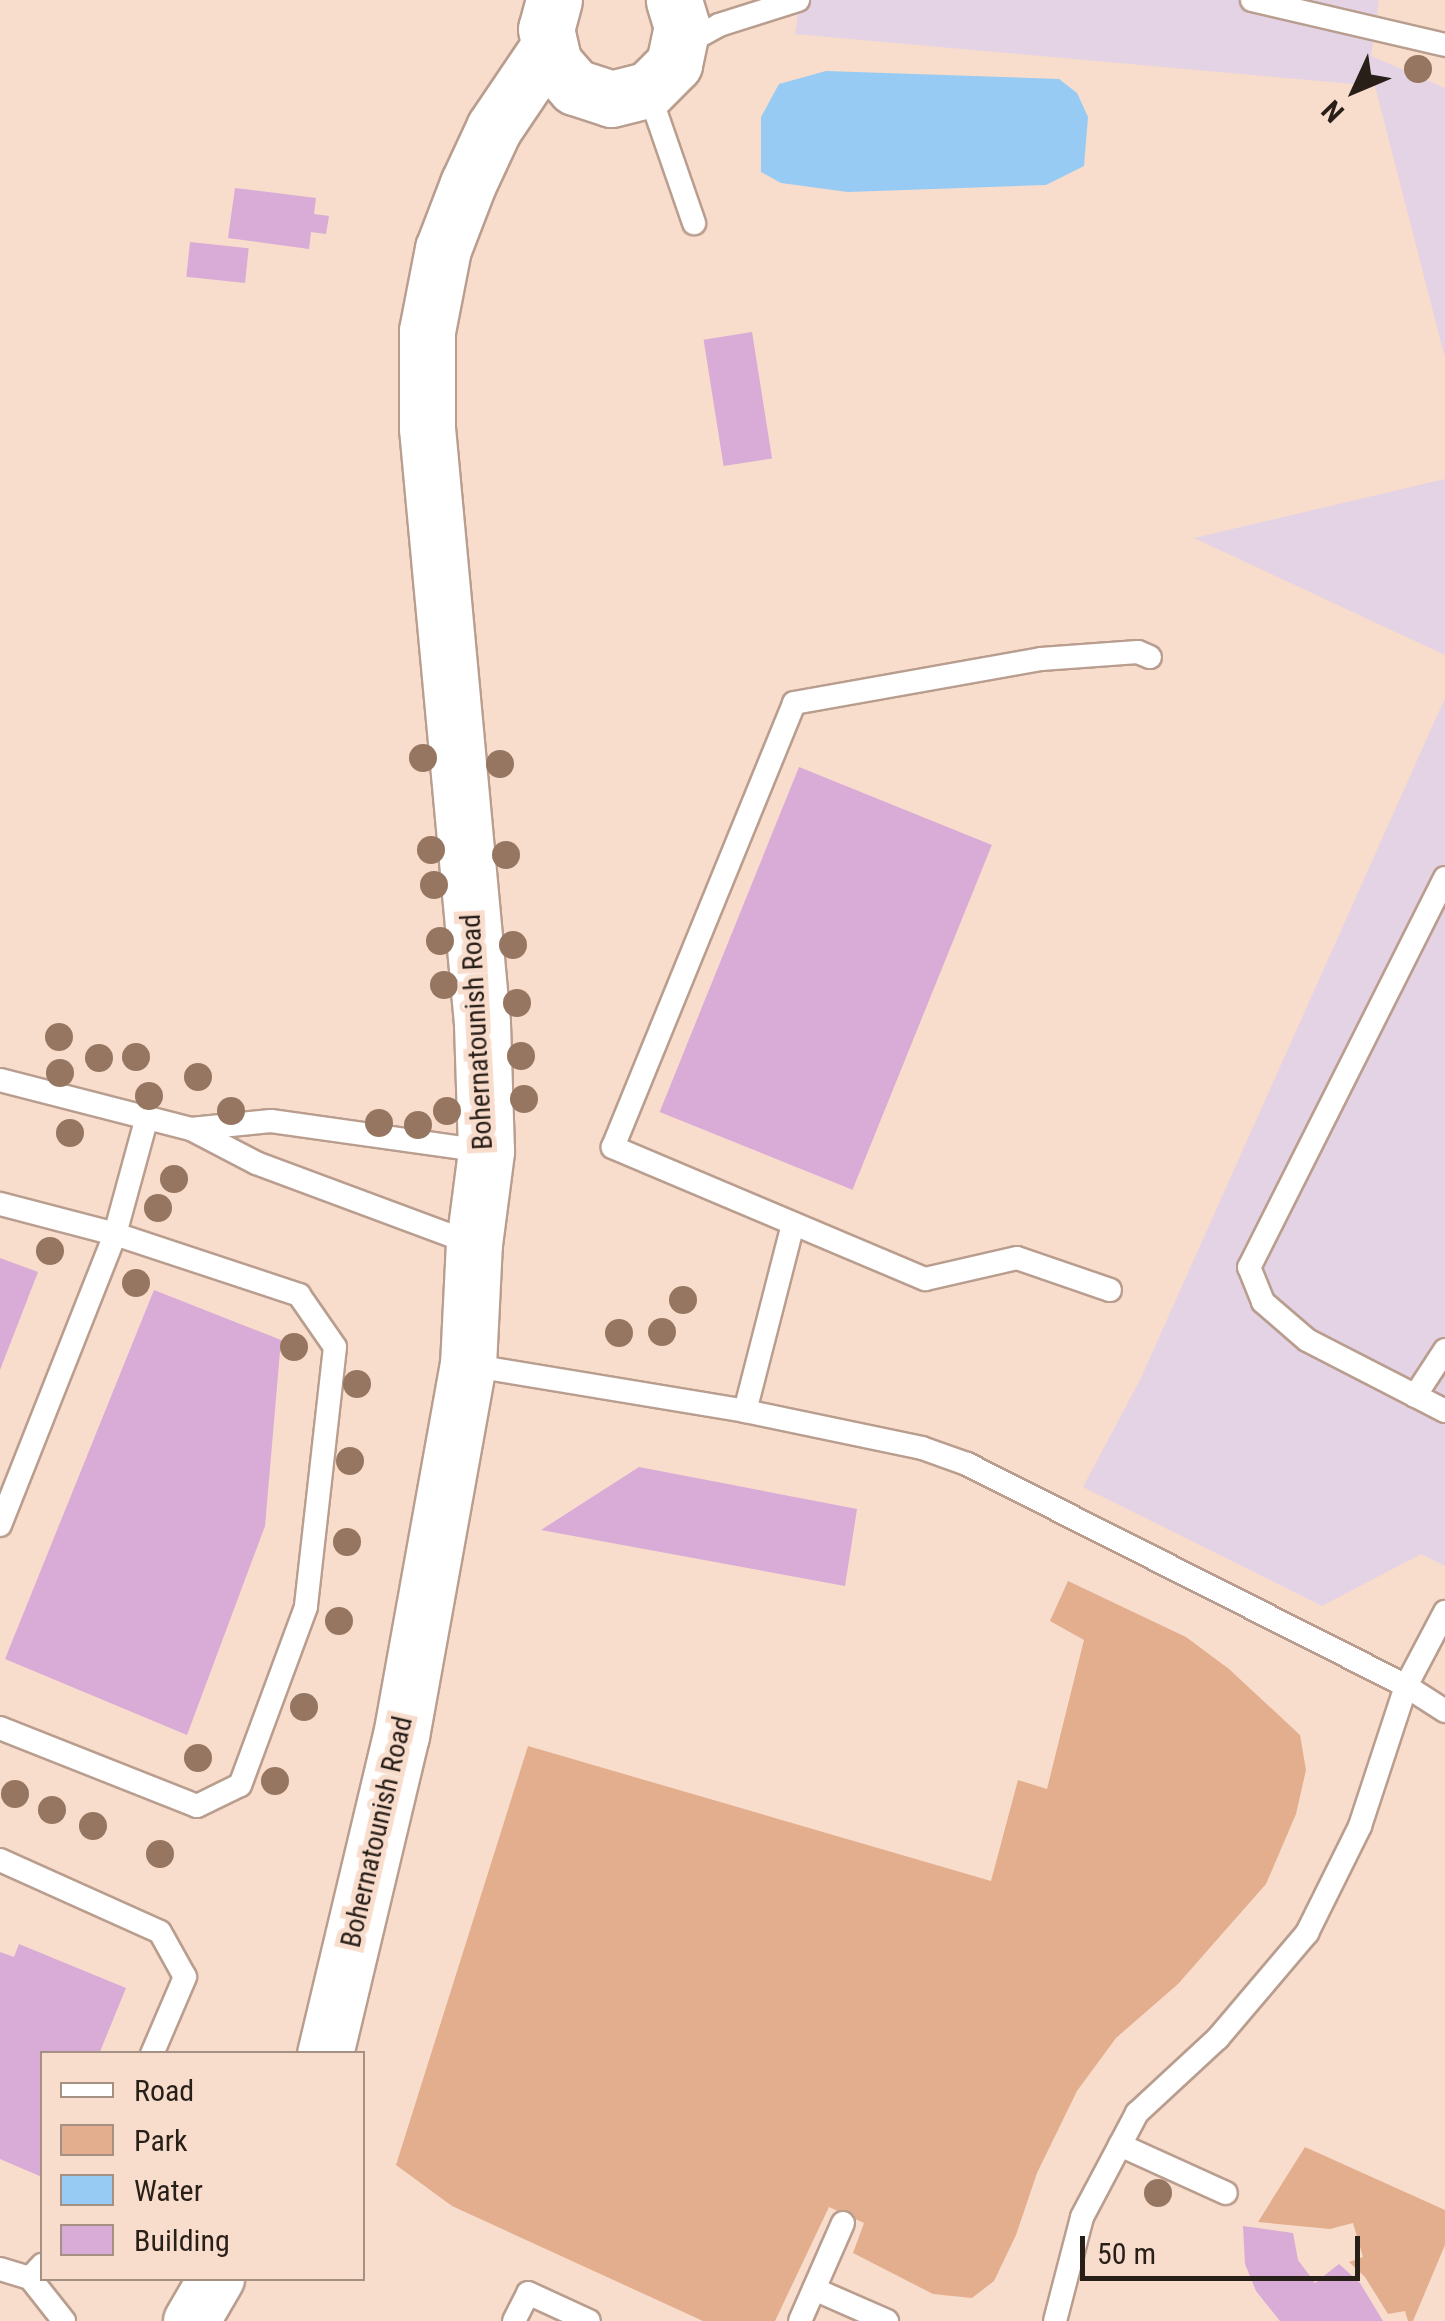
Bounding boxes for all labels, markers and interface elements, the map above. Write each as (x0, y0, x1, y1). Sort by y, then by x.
north arrow (1305, 40, 1405, 140)
text: N (1315, 94, 1351, 129)
street label: Bohernatounish Road (454, 913, 500, 1151)
street label: Bohernatounish Road (334, 1713, 420, 1951)
legend (40, 2051, 365, 2281)
text: Road (134, 2073, 194, 2108)
text: Park (134, 2123, 188, 2158)
text: Water (134, 2173, 203, 2208)
scale bar (1085, 2216, 1365, 2278)
text: Building (134, 2223, 230, 2258)
text: 50 m (1097, 2236, 1156, 2271)

